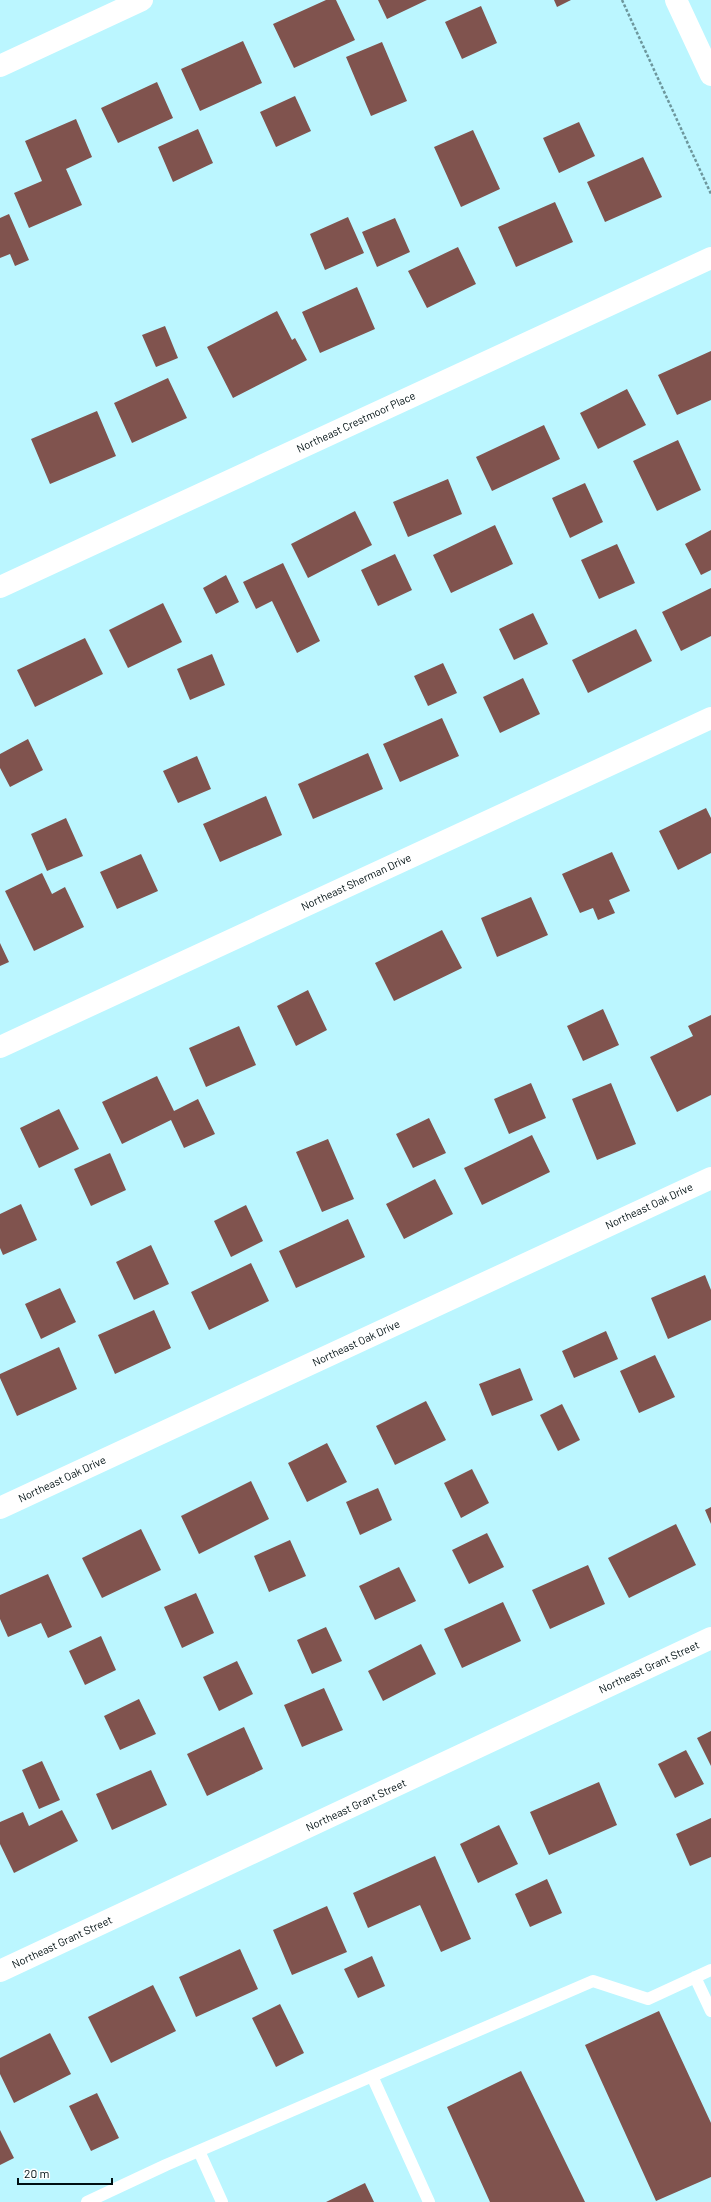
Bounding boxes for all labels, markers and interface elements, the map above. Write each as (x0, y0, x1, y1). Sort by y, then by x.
street label: Northeast Crestmoor Place (294, 388, 417, 455)
street label: Northeast Sherman Drive (299, 850, 413, 913)
street label: Northeast Oak Drive (603, 1180, 695, 1232)
street label: Northeast Oak Drive (310, 1317, 402, 1369)
street label: Northeast Oak Drive (16, 1453, 108, 1505)
street label: Northeast Grant Street (597, 1638, 701, 1695)
street label: Northeast Grant Street (304, 1776, 408, 1833)
street label: Northeast Grant Street (10, 1913, 114, 1970)
scale bar (18, 2160, 112, 2186)
text: 20 m (24, 2166, 50, 2180)

